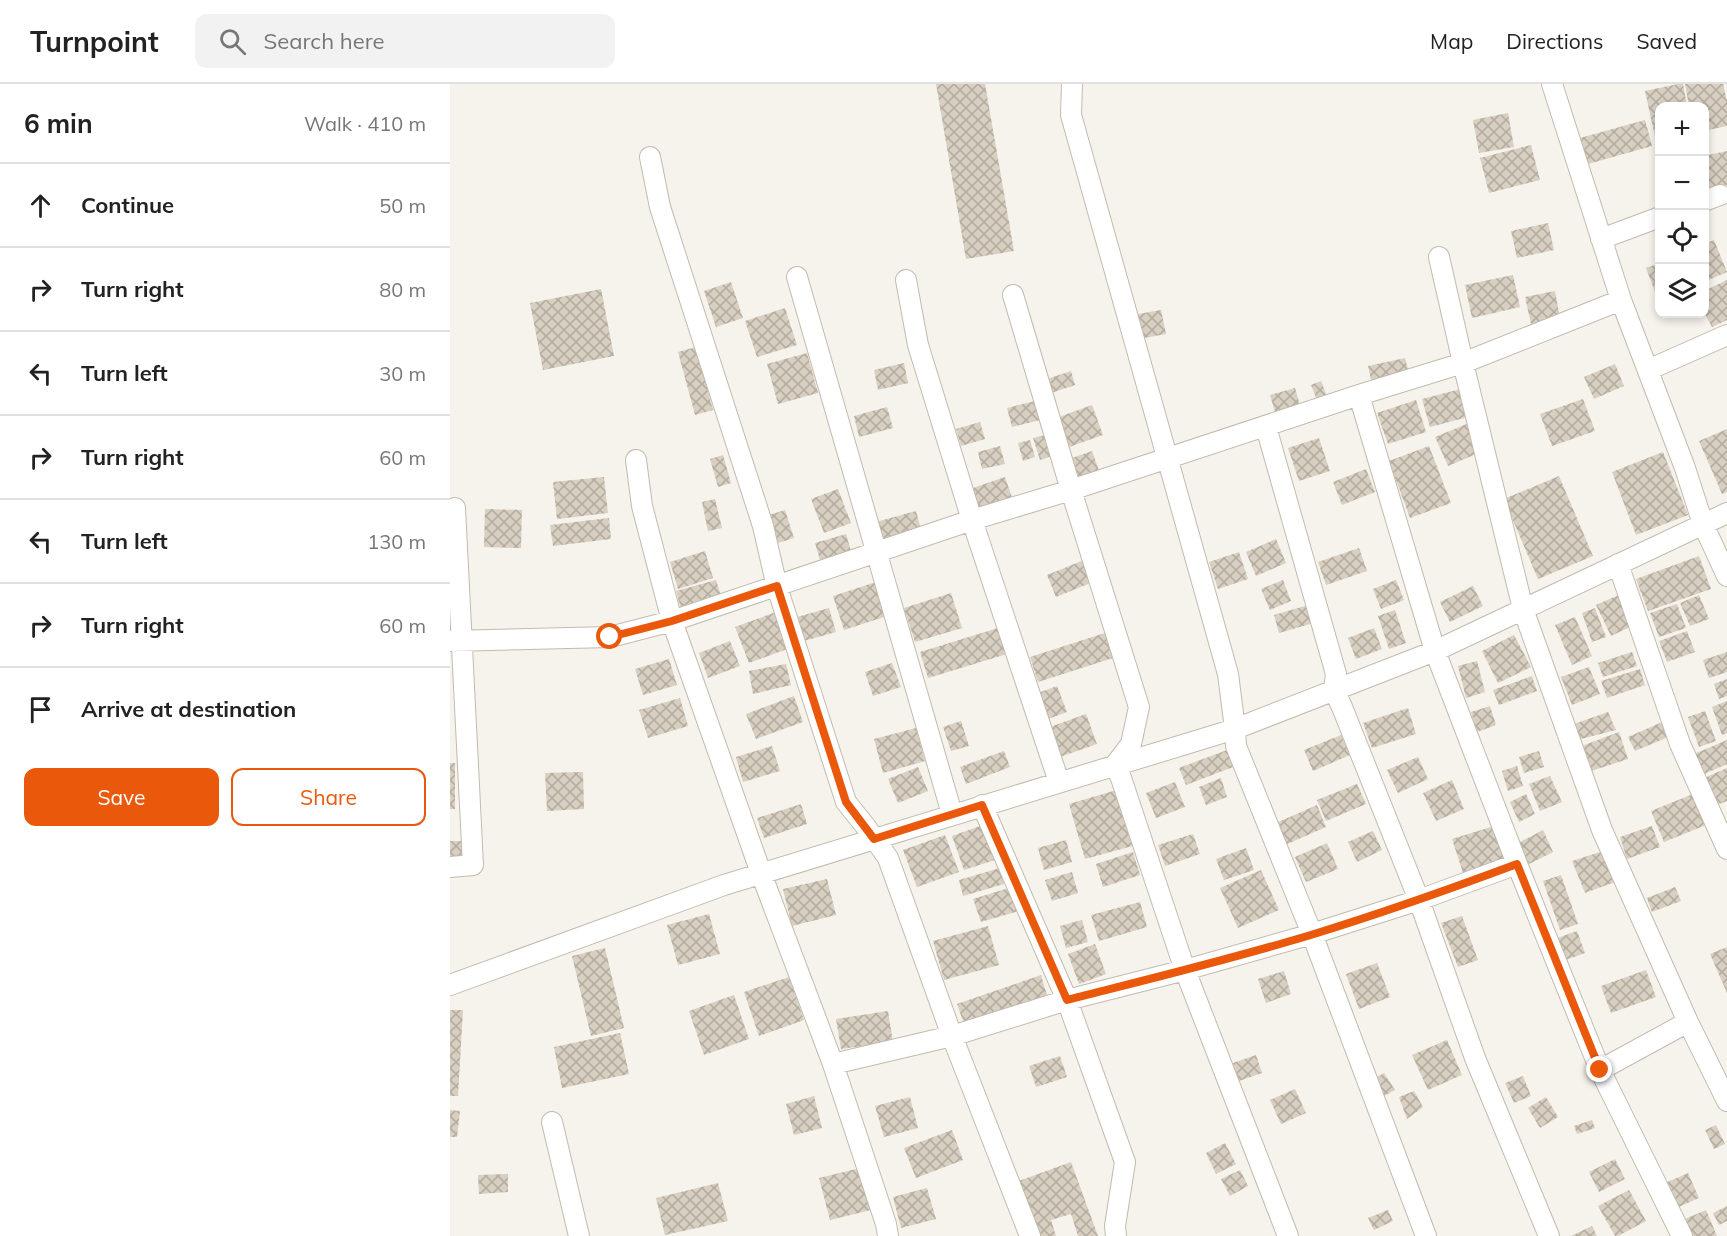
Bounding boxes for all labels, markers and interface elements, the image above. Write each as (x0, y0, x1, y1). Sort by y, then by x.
search box (195, 14, 615, 68)
text: Turnpoint (30, 24, 159, 59)
icon: search (216, 25, 249, 58)
text: Search here (264, 27, 384, 55)
text: Map (1430, 28, 1473, 54)
text: Directions (1506, 28, 1603, 54)
text: Saved (1636, 28, 1697, 54)
map controls (1655, 102, 1709, 318)
button: + (1655, 102, 1709, 156)
text: 6 min (24, 107, 93, 140)
text: Walk · 410 m (304, 111, 426, 136)
button: − (1655, 156, 1709, 210)
icon: ahead (24, 189, 57, 222)
text: Continue (81, 191, 174, 219)
text: 50 m (379, 193, 426, 218)
button: locate (1655, 210, 1709, 264)
button: layers (1655, 264, 1709, 318)
icon: right (24, 273, 57, 306)
text: Turn right (81, 275, 184, 303)
text: 80 m (379, 277, 426, 302)
icon: left (24, 357, 57, 390)
text: Turn left (81, 359, 168, 387)
text: 30 m (379, 361, 426, 386)
icon: right (24, 441, 57, 474)
text: Turn right (81, 443, 184, 471)
text: 60 m (379, 445, 426, 470)
icon: left (24, 525, 57, 558)
text: Turn left (81, 527, 168, 555)
text: 130 m (367, 529, 426, 554)
icon: right (24, 609, 57, 642)
text: Turn right (81, 611, 184, 639)
text: 60 m (379, 613, 426, 638)
route start (596, 623, 622, 649)
icon: arrive (24, 693, 57, 726)
text: Arrive at destination (81, 695, 296, 723)
button: Save (24, 768, 219, 826)
button: Share (231, 768, 426, 826)
route end (1586, 1056, 1612, 1082)

